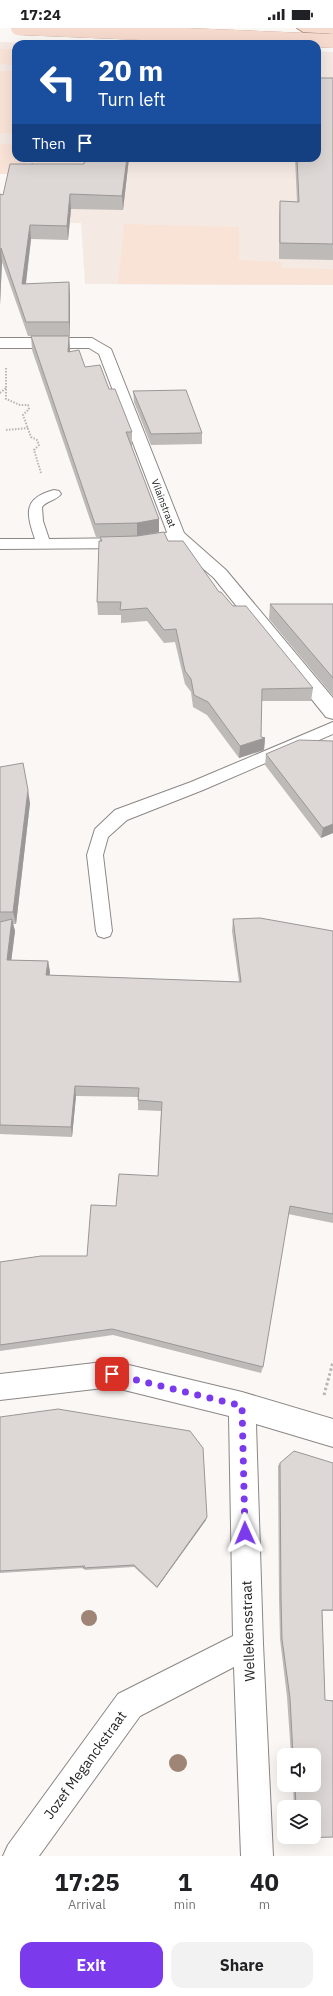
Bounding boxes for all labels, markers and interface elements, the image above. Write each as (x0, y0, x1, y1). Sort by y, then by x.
text: 17:24 (20, 5, 61, 24)
text: 20 m (98, 52, 163, 89)
icon: left (32, 56, 84, 108)
text: Turn left (98, 88, 166, 111)
icon: arrive (74, 132, 96, 154)
text: Then (32, 134, 66, 153)
street label: Vilainstraat (148, 477, 179, 530)
pin (95, 1357, 129, 1391)
icon: arrive (101, 1363, 123, 1385)
position arrow (224, 1512, 266, 1554)
street label: Wellekensstraat (237, 1580, 259, 1682)
street label: Jozef Meganckstraat (40, 1707, 130, 1823)
map controls (277, 1748, 321, 1844)
button: sound (277, 1748, 321, 1792)
button: layers (277, 1800, 321, 1844)
text: 17:25 (54, 1866, 120, 1898)
text: 1 (178, 1866, 192, 1898)
text: 40 (250, 1866, 279, 1898)
text: Arrival (68, 1896, 106, 1913)
text: min (174, 1896, 196, 1913)
text: m (259, 1896, 270, 1913)
button: Exit (20, 1942, 163, 1988)
button: Share (171, 1942, 313, 1988)

